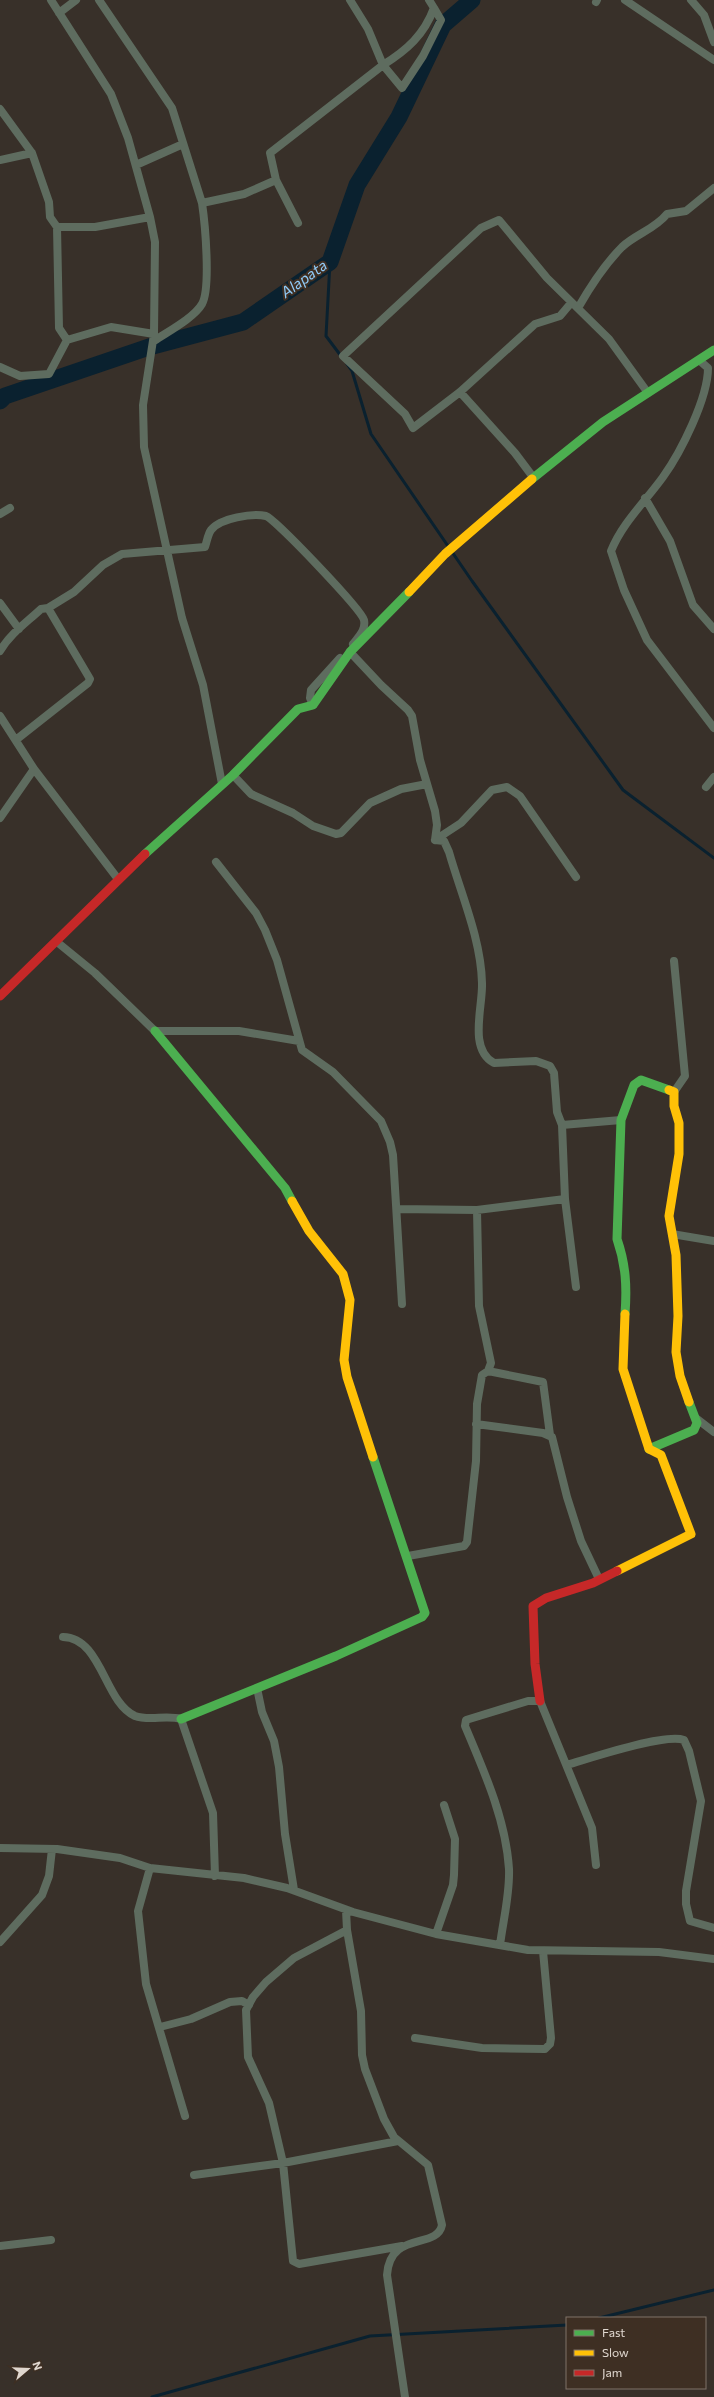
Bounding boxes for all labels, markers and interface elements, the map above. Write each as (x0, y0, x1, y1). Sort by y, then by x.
water label: Alapata (276, 255, 330, 302)
legend (566, 2317, 706, 2389)
text: Fast (602, 2325, 625, 2339)
text: Slow (602, 2345, 629, 2359)
north arrow (8, 2349, 48, 2389)
text: N (30, 2360, 45, 2372)
text: Jam (602, 2365, 622, 2380)

